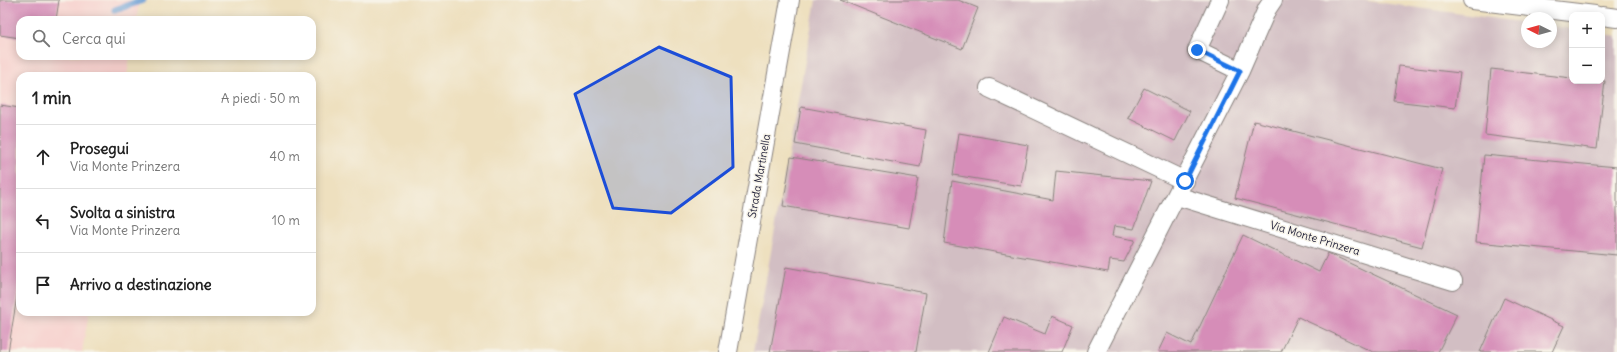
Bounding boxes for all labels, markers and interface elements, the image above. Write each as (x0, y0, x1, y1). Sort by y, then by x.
north arrow (1521, 12, 1557, 48)
map controls (1569, 12, 1605, 84)
button: + (1569, 12, 1605, 48)
search box (16, 16, 316, 60)
icon: search (30, 27, 52, 49)
text: Cerca qui (62, 29, 126, 48)
route end (1188, 41, 1206, 59)
button: − (1569, 48, 1605, 84)
text: 1 min (32, 87, 71, 109)
text: A piedi · 50 m (221, 90, 300, 107)
street label: Strada Martinella (745, 133, 773, 219)
text: Prosegui (70, 139, 129, 158)
icon: ahead (32, 146, 54, 168)
text: 40 m (269, 148, 300, 165)
text: Via Monte Prinzera (70, 158, 180, 175)
route start (1176, 172, 1194, 190)
text: Svolta a sinistra (70, 203, 175, 222)
icon: left (32, 210, 54, 232)
text: 10 m (272, 212, 300, 229)
street label: Via Monte Prinzera (1268, 218, 1362, 258)
text: Via Monte Prinzera (70, 222, 180, 239)
icon: arrive (32, 274, 54, 296)
text: Arrivo a destinazione (70, 275, 212, 294)

